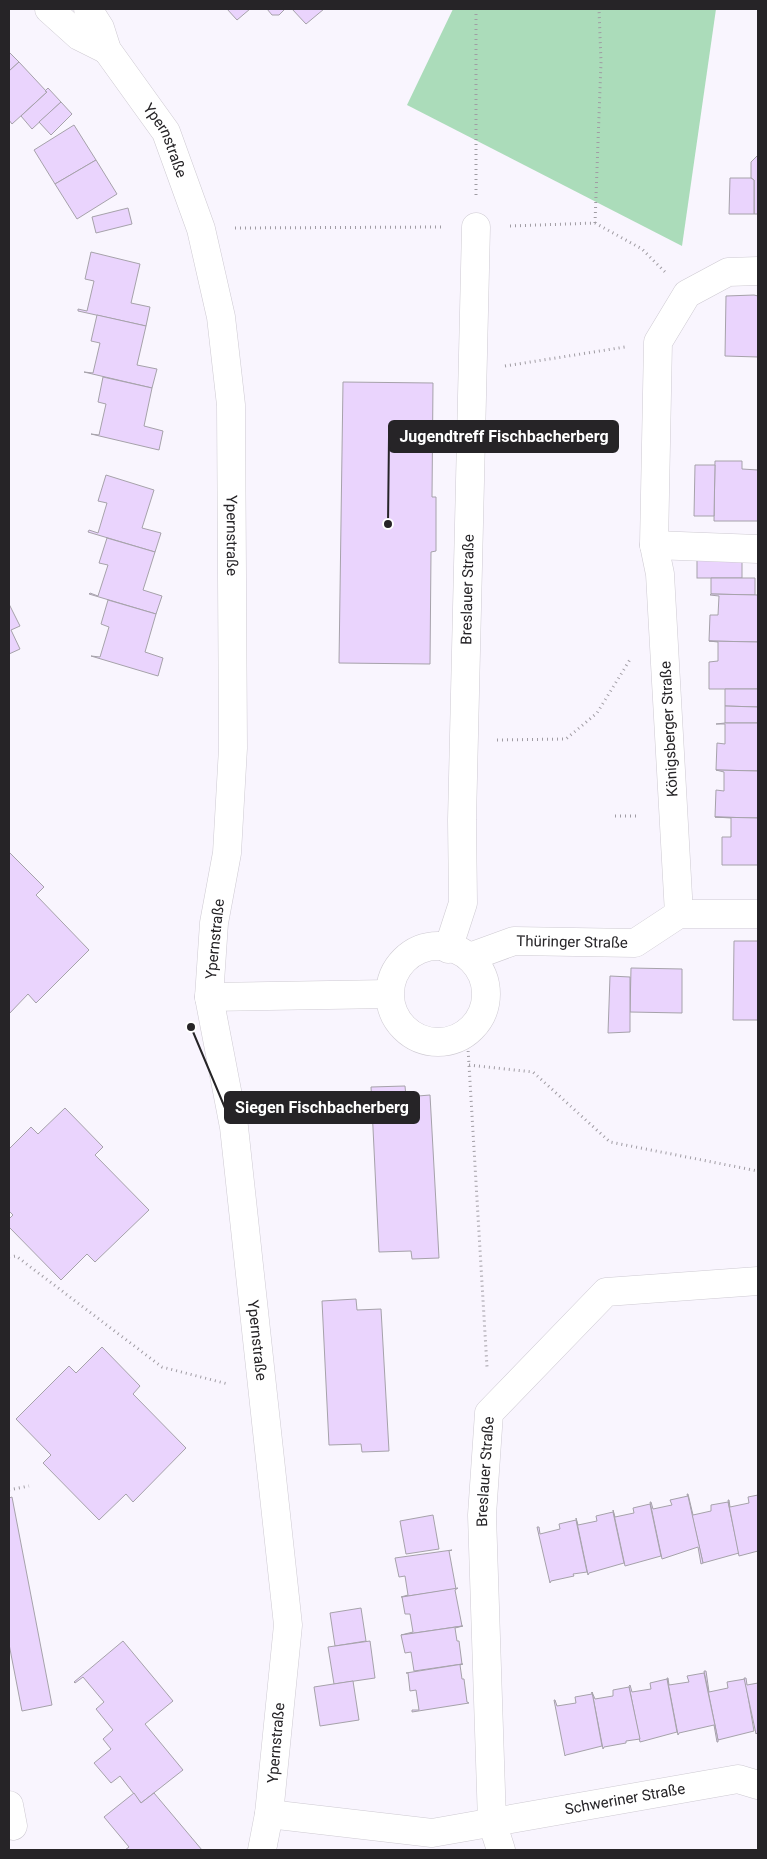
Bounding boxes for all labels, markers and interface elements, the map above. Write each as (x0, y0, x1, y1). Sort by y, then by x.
street label: Ypernstraße (139, 100, 191, 180)
callout: Jugendtreff Fischbacherberg (389, 421, 618, 452)
text: Jugendtreff Fischbacherberg (399, 427, 609, 446)
street label: Ypernstraße (223, 495, 241, 576)
street label: Breslauer Straße (457, 534, 478, 645)
street label: Königsberger Straße (656, 661, 682, 797)
street label: Ypernstraße (202, 898, 228, 980)
street label: Thüringer Straße (516, 932, 628, 952)
callout: Siegen Fischbacherberg (225, 1092, 419, 1123)
text: Siegen Fischbacherberg (235, 1098, 409, 1117)
street label: Ypernstraße (244, 1299, 270, 1382)
street label: Breslauer Straße (473, 1416, 498, 1527)
street label: Ypernstraße (264, 1702, 288, 1784)
street label: Schweriner Straße (563, 1780, 686, 1818)

